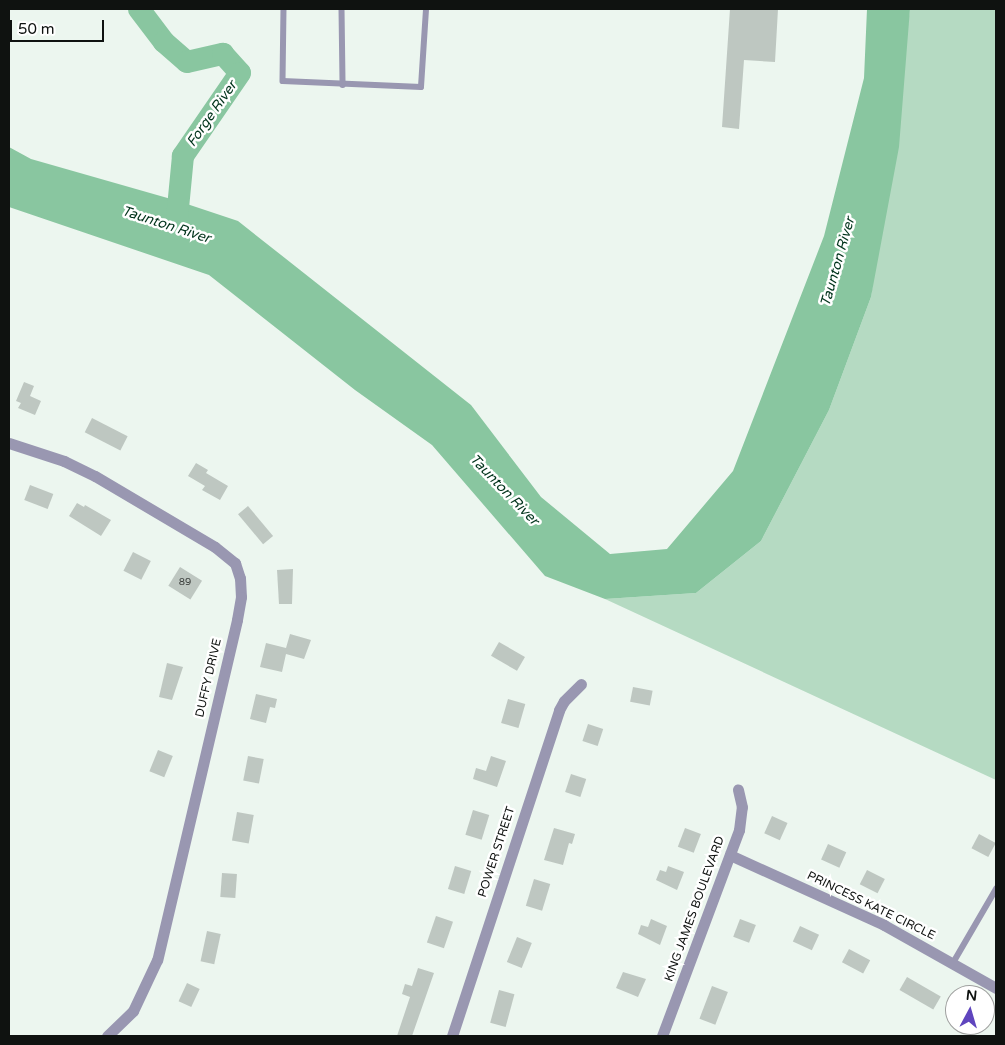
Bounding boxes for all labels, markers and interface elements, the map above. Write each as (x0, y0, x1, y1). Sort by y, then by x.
scale bar (12, 10, 106, 42)
text: 50 m (18, 20, 55, 38)
water label: Forge River (183, 78, 241, 150)
water label: Taunton River (120, 203, 212, 247)
water label: Taunton River (817, 215, 859, 309)
water label: Taunton River (466, 451, 542, 529)
house number: 89 (179, 577, 191, 589)
street label: DUFFY DRIVE (193, 637, 225, 719)
street label: POWER STREET (476, 805, 518, 899)
street label: KING JAMES BOULEVARD (662, 834, 728, 984)
street label: PRINCESS KATE CIRCLE (805, 869, 937, 943)
north arrow (945, 985, 995, 1035)
text: N (965, 987, 978, 1005)

